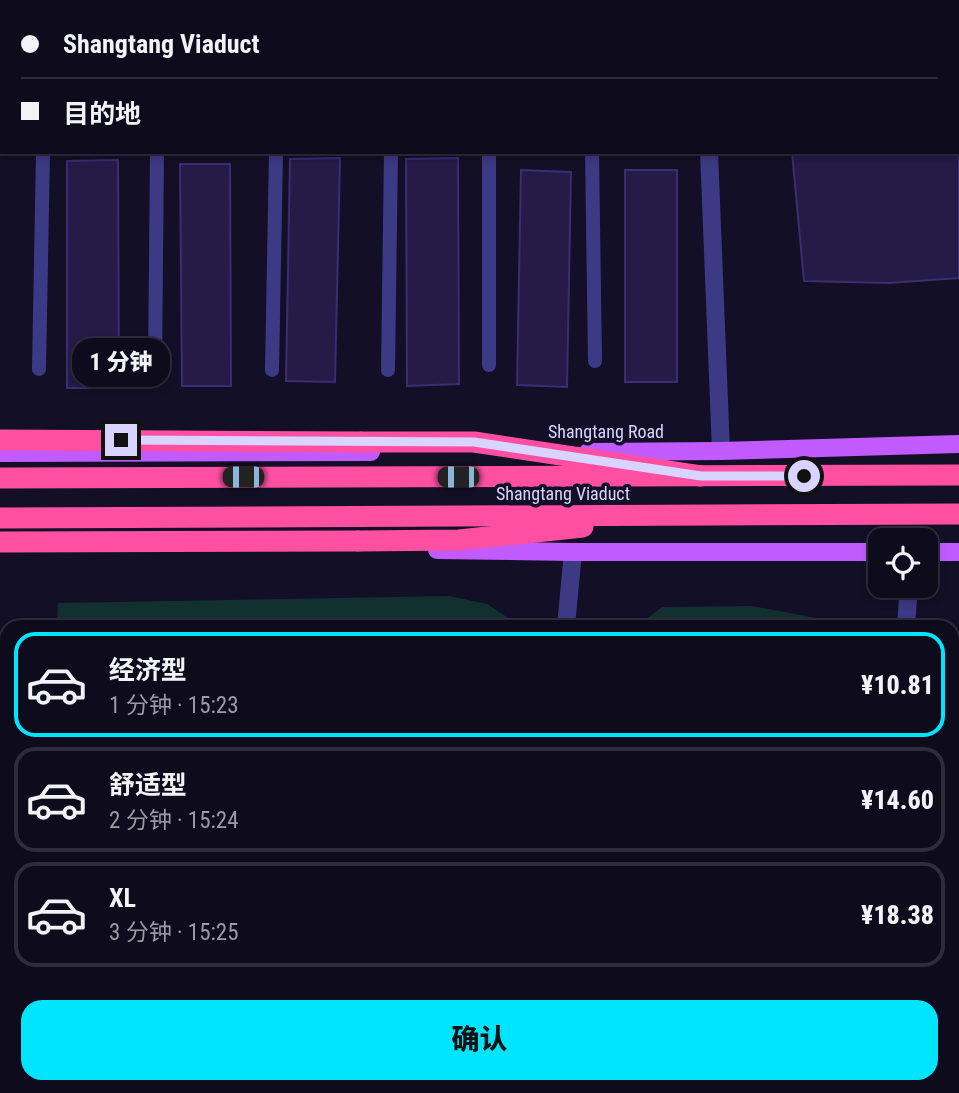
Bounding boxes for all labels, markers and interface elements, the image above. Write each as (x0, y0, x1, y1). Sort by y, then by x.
text: Shangtang Viaduct (63, 29, 260, 59)
text: 目的地 (63, 99, 141, 129)
callout: 1 分钟 (72, 338, 170, 388)
text: 1 分钟 (90, 349, 153, 376)
street label: Shangtang Road (548, 421, 664, 442)
route end (105, 424, 137, 456)
route start (788, 460, 820, 492)
car (223, 467, 265, 488)
car (438, 467, 480, 488)
street label: Shangtang Viaduct (496, 483, 630, 504)
map controls (868, 528, 938, 598)
button: locate (868, 528, 938, 598)
icon: car (25, 653, 88, 716)
text: 经济型 (109, 655, 187, 685)
text: ¥10.81 (861, 670, 934, 700)
text: 1 分钟 · 15:23 (109, 692, 239, 719)
icon: car (25, 768, 88, 831)
text: 舒适型 (109, 770, 187, 800)
text: ¥14.60 (861, 785, 934, 815)
text: 2 分钟 · 15:24 (109, 807, 239, 834)
icon: car (25, 883, 88, 946)
text: XL (109, 883, 136, 913)
text: ¥18.38 (861, 900, 934, 930)
text: 3 分钟 · 15:25 (109, 919, 239, 946)
button: 确认 (21, 1000, 938, 1080)

